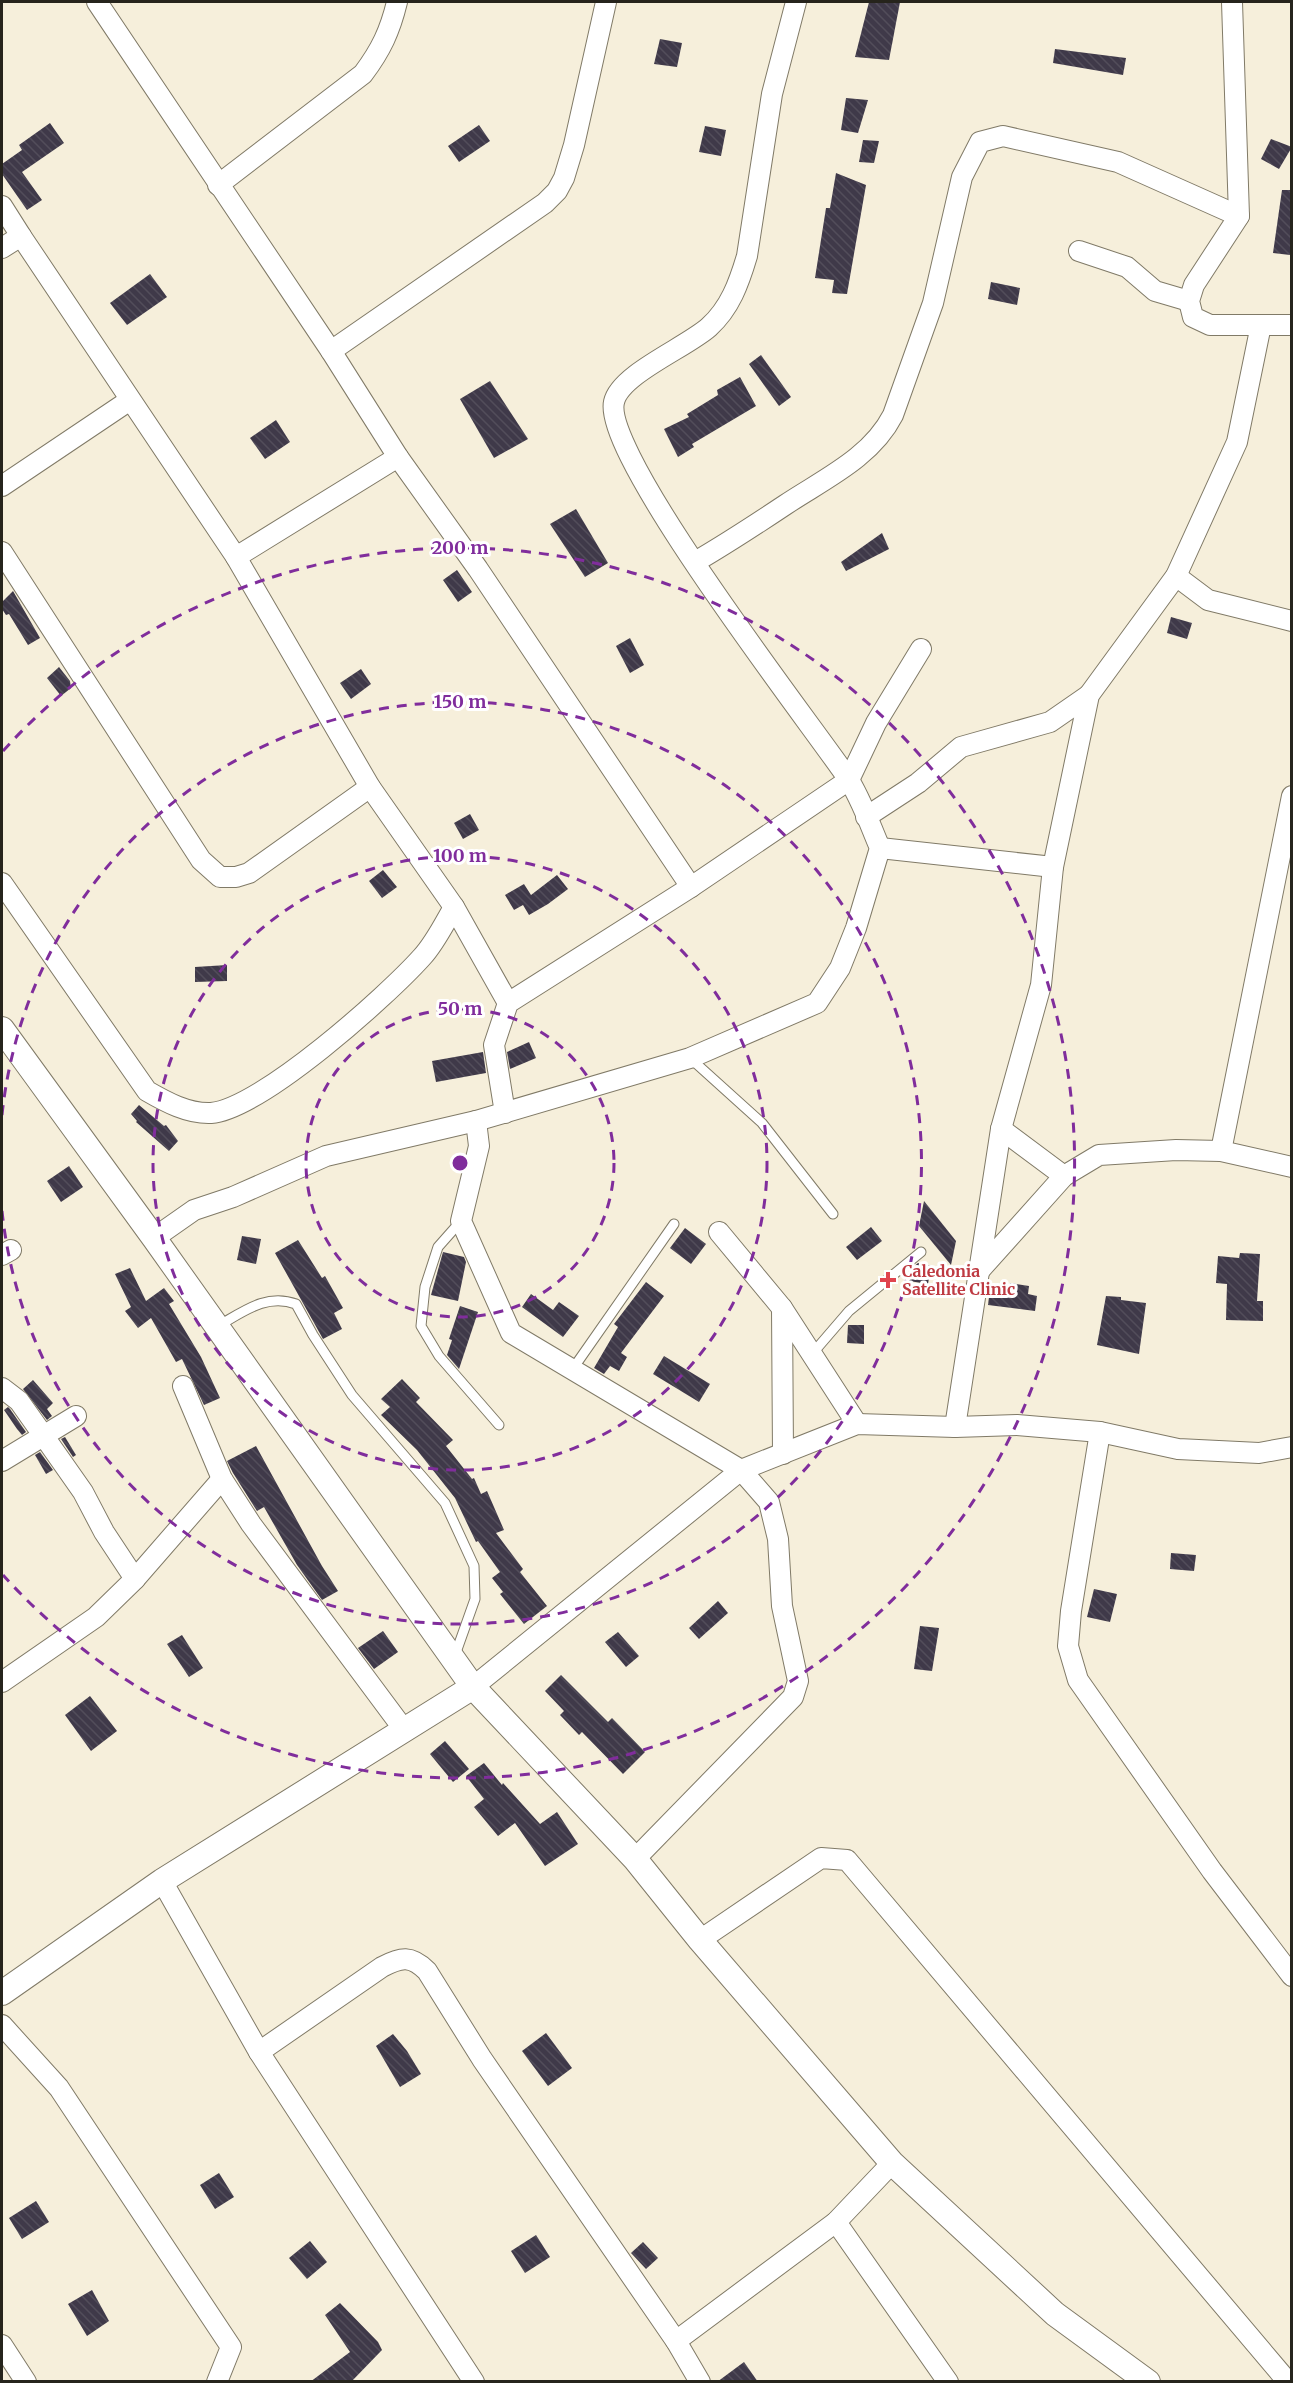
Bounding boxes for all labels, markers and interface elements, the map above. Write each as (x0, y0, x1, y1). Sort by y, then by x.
text: 200 m (432, 536, 488, 559)
text: 150 m (434, 690, 486, 713)
text: 100 m (433, 844, 487, 867)
text: 50 m (438, 997, 482, 1020)
centre of rings (450, 1153, 470, 1173)
place label: Caledonia Satellite Clinic (902, 1261, 1015, 1299)
marker: Caledonia Satellite Clinic (879, 1271, 897, 1289)

